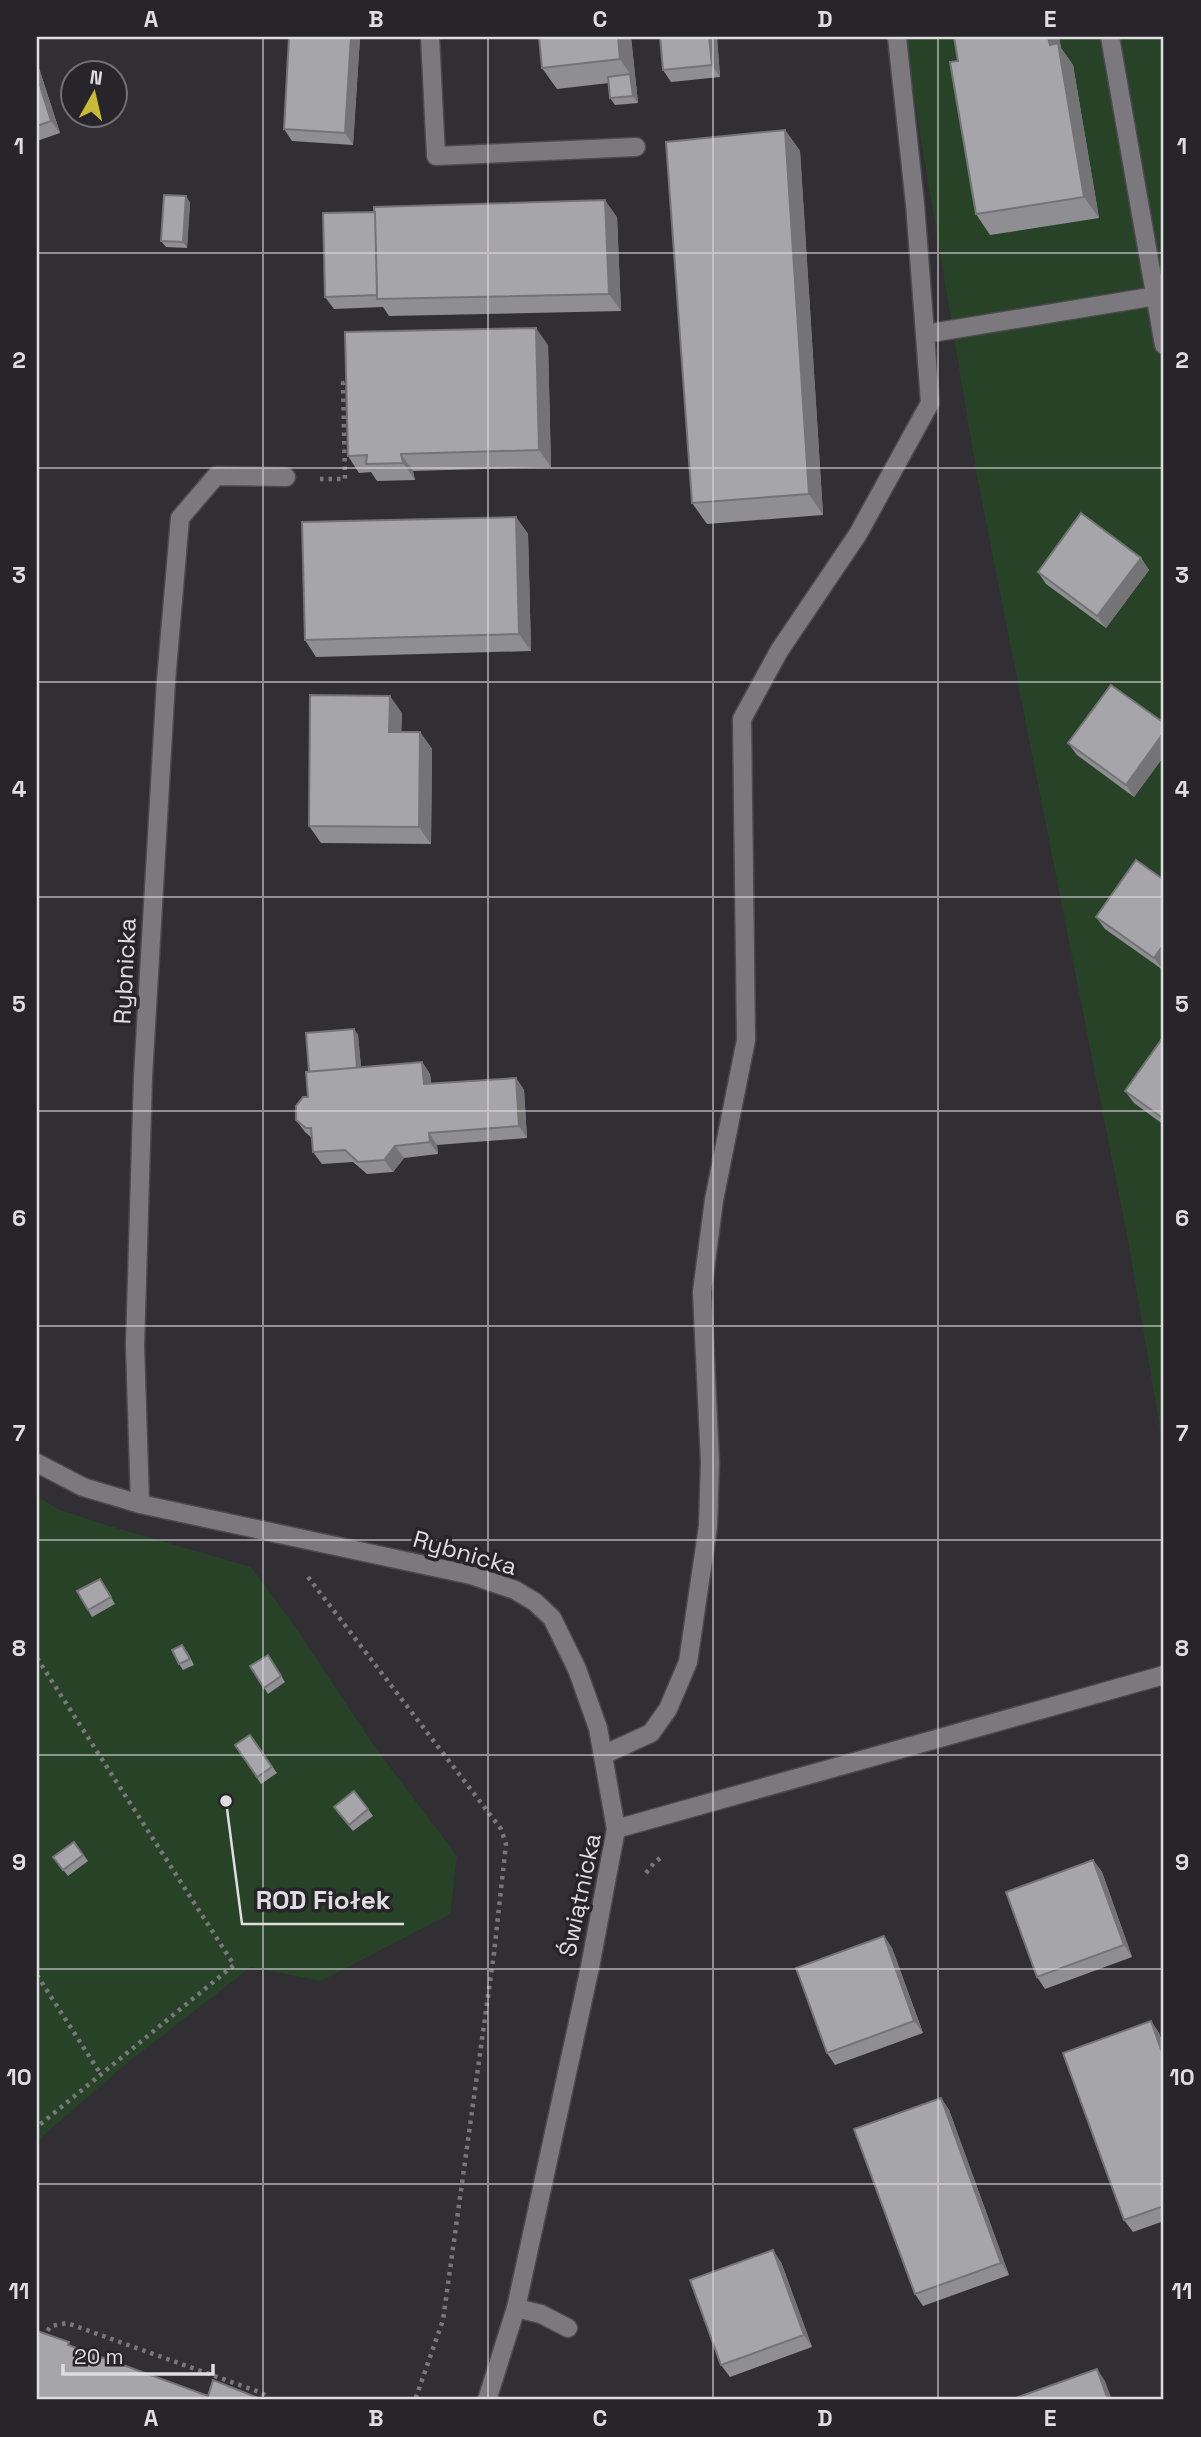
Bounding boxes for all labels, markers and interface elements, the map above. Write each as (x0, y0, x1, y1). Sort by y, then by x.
text: A (144, 4, 159, 34)
text: B (368, 4, 384, 34)
text: C (593, 4, 607, 34)
text: D (817, 4, 833, 34)
text: E (1044, 4, 1056, 34)
north arrow (60, 60, 130, 130)
text: N (88, 64, 104, 91)
text: 1 (14, 131, 24, 161)
text: 1 (1177, 131, 1187, 161)
text: 2 (12, 345, 26, 375)
text: 2 (1175, 345, 1189, 375)
text: 3 (12, 560, 26, 590)
text: 3 (1175, 560, 1189, 590)
text: 4 (12, 774, 27, 804)
text: 4 (1175, 774, 1190, 804)
street label: Rybnicka (106, 917, 143, 1025)
text: 5 (12, 989, 26, 1019)
text: 5 (1175, 989, 1189, 1019)
text: 6 (12, 1203, 26, 1233)
text: 6 (1175, 1203, 1189, 1233)
text: 7 (13, 1418, 26, 1448)
text: 7 (1176, 1418, 1189, 1448)
street label: Rybnicka (410, 1523, 521, 1582)
text: 8 (12, 1633, 26, 1663)
text: 8 (1175, 1633, 1189, 1663)
street label: Świątnicka (551, 1830, 608, 1959)
text: 9 (12, 1847, 26, 1877)
text: 9 (1175, 1847, 1189, 1877)
callout: ROD Fiołek (242, 1877, 404, 1924)
text: ROD Fiołek (256, 1883, 391, 1917)
text: 10 (6, 2062, 32, 2092)
text: 10 (1169, 2062, 1195, 2092)
text: 11 (9, 2276, 29, 2306)
text: 11 (1172, 2276, 1192, 2306)
scale bar (63, 2332, 214, 2376)
text: 20 m (74, 2343, 124, 2370)
text: A (144, 2403, 159, 2433)
text: B (368, 2403, 384, 2433)
text: C (593, 2403, 607, 2433)
text: D (817, 2403, 833, 2433)
text: E (1044, 2403, 1056, 2433)

